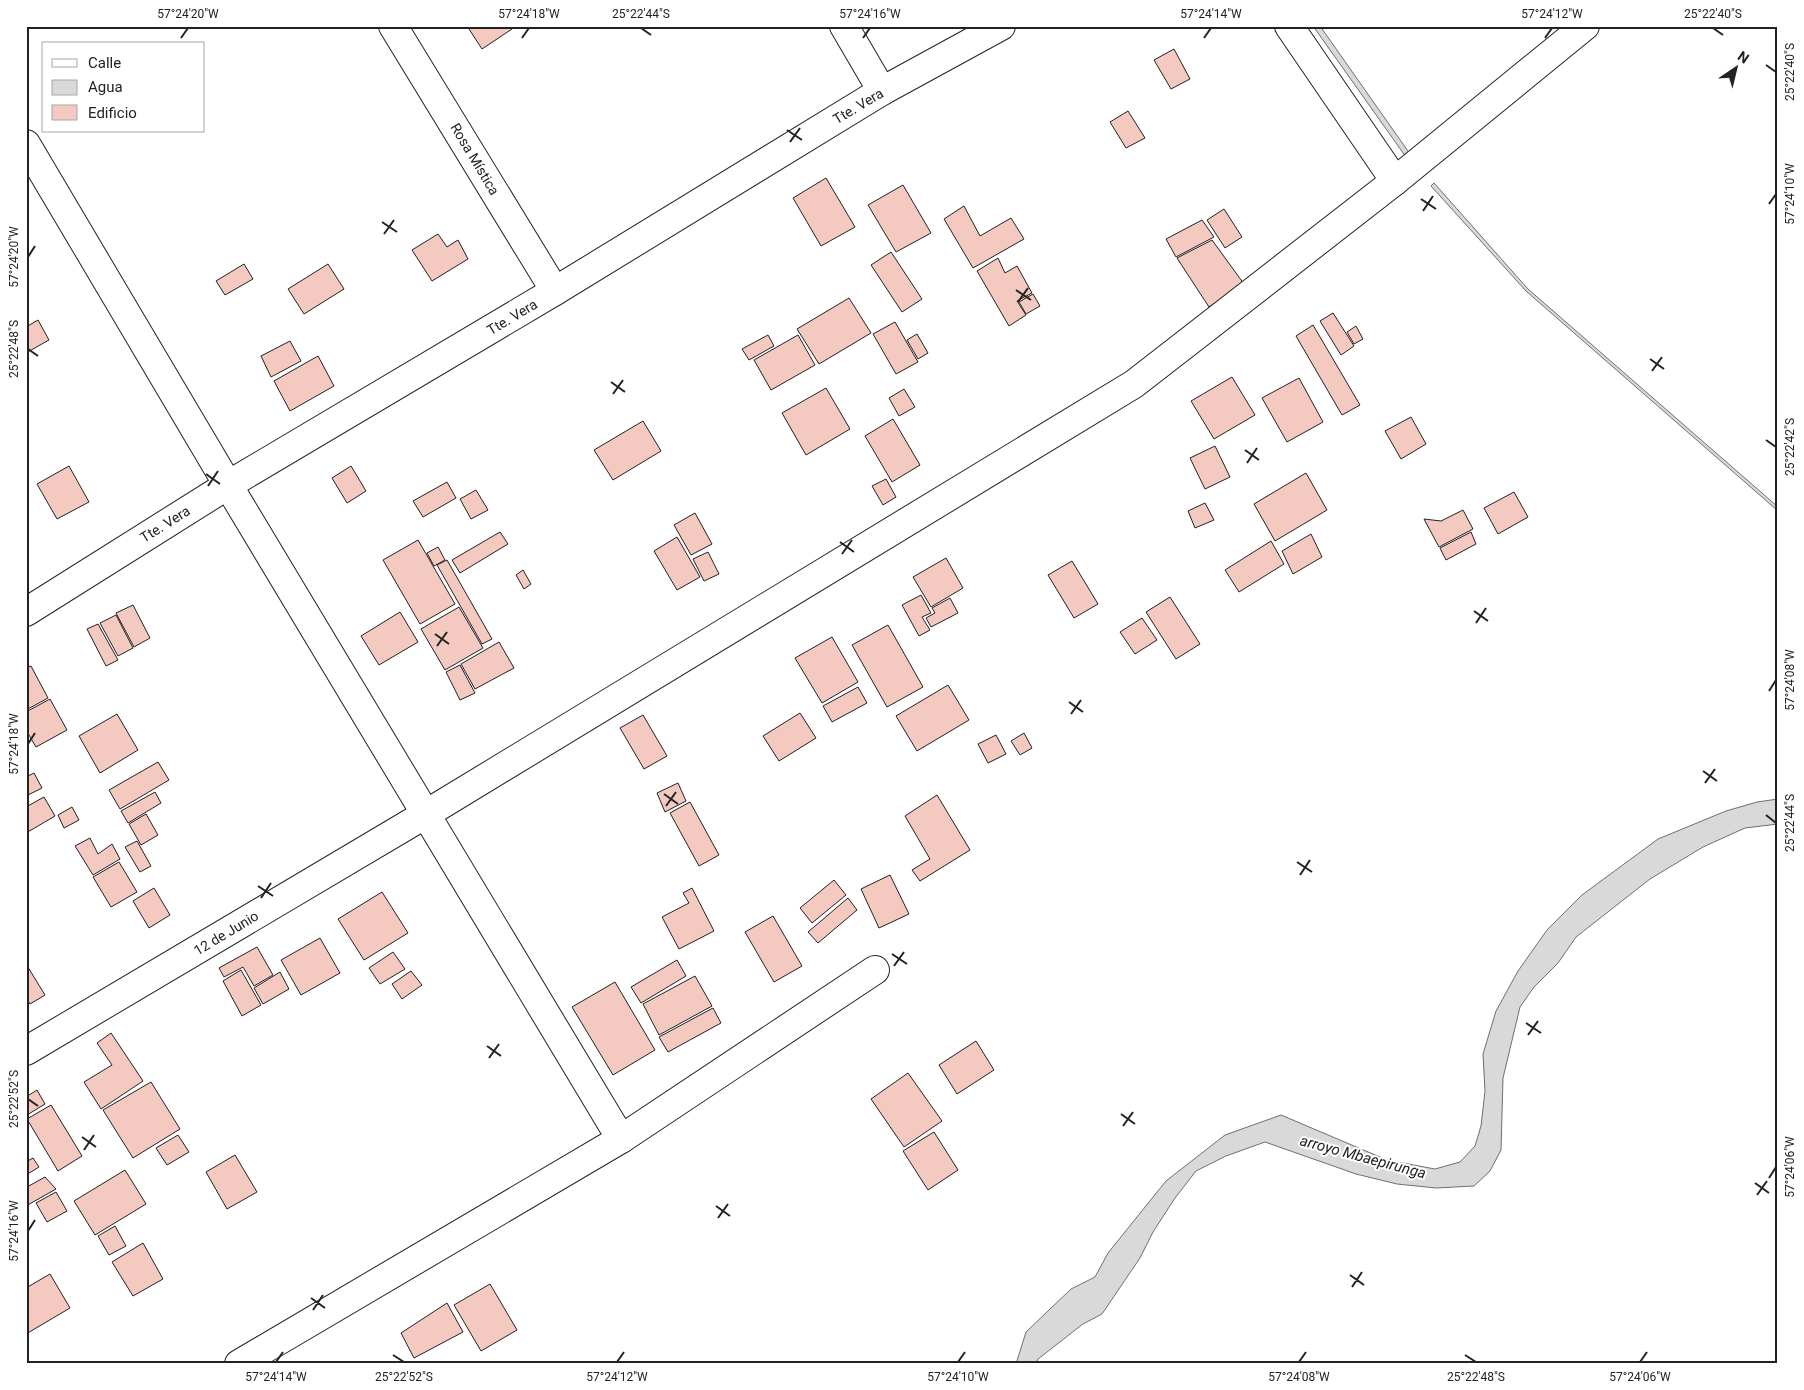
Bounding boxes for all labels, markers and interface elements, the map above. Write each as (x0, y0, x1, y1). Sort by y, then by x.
text: 57°24'20"W (157, 7, 219, 21)
text: 57°24'18"W (498, 7, 560, 21)
text: 25°22'44"S (612, 7, 670, 21)
text: 57°24'16"W (839, 7, 901, 21)
text: 57°24'14"W (1180, 7, 1242, 21)
text: 57°24'12"W (1521, 7, 1583, 21)
text: 25°22'40"S (1684, 7, 1742, 21)
legend (42, 42, 205, 132)
north arrow (1712, 42, 1762, 92)
text: 25°22'40"S (1783, 43, 1797, 101)
text: N (1735, 48, 1752, 67)
text: Calle (88, 54, 121, 72)
text: Agua (88, 78, 123, 96)
street label: Tte. Vera (830, 85, 886, 127)
text: Edificio (88, 104, 137, 122)
street label: Rosa Mística (447, 120, 503, 198)
text: 57°24'10"W (1783, 163, 1797, 225)
text: 57°24'20"W (7, 226, 21, 288)
street label: Tte. Vera (484, 296, 540, 338)
text: 25°22'48"S (7, 320, 21, 378)
text: 25°22'42"S (1783, 418, 1797, 476)
street label: Tte. Vera (137, 502, 193, 546)
text: 57°24'08"W (1783, 649, 1797, 711)
text: 57°24'18"W (7, 713, 21, 775)
text: 25°22'44"S (1783, 794, 1797, 852)
street label: 12 de Junio (191, 907, 261, 959)
text: 25°22'52"S (7, 1070, 21, 1128)
water label: arroyo Mbaepirunga (1298, 1131, 1428, 1183)
text: 57°24'06"W (1783, 1136, 1797, 1198)
text: 57°24'16"W (7, 1200, 21, 1262)
text: 57°24'14"W (245, 1370, 307, 1384)
text: 25°22'52"S (375, 1370, 433, 1384)
text: 57°24'12"W (586, 1370, 648, 1384)
text: 57°24'10"W (927, 1370, 989, 1384)
text: 57°24'08"W (1268, 1370, 1330, 1384)
text: 25°22'48"S (1447, 1370, 1505, 1384)
text: 57°24'06"W (1609, 1370, 1671, 1384)

